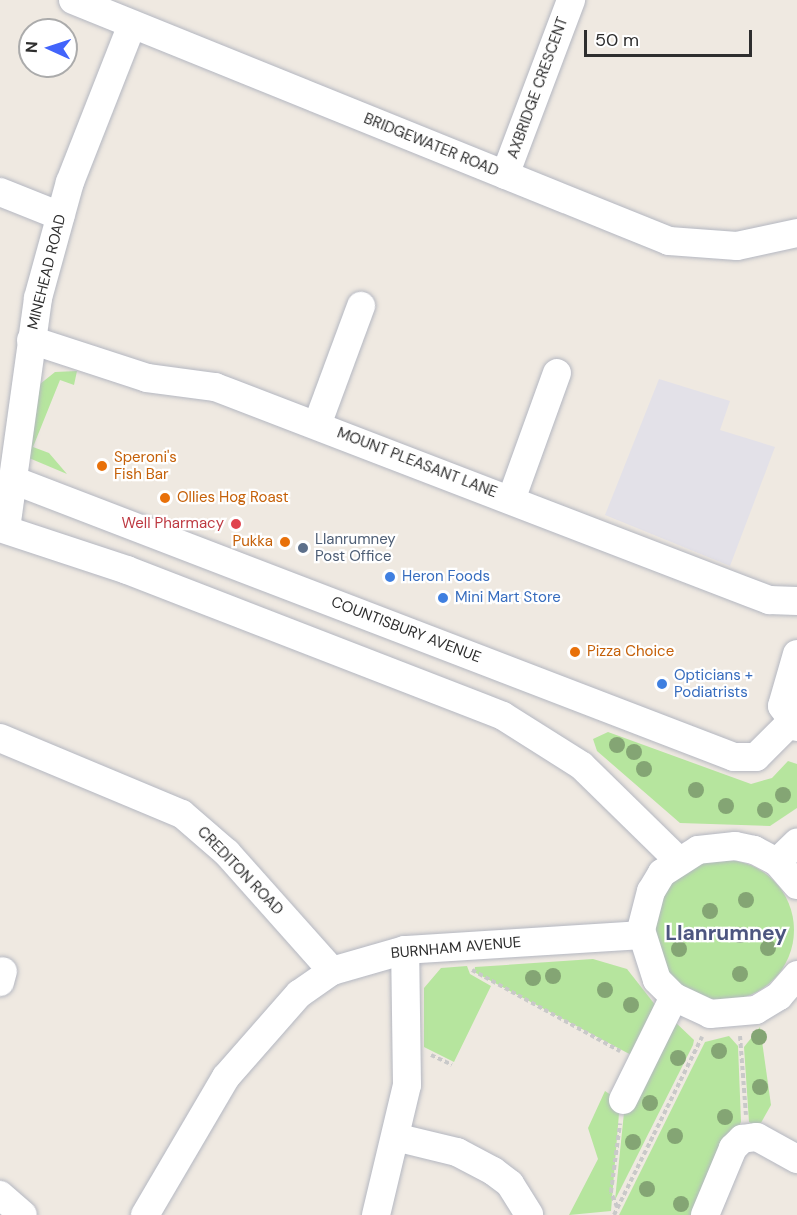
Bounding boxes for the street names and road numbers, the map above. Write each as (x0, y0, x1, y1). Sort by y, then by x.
street label: AXBRIDGE CRESCENT (504, 15, 572, 161)
street label: BRIDGEWATER ROAD (361, 110, 501, 180)
street label: MINEHEAD ROAD (24, 213, 70, 331)
street label: MOUNT PLEASANT LANE (334, 424, 500, 502)
street label: COUNTISBURY AVENUE (329, 593, 483, 667)
street label: CREDITON ROAD (193, 823, 287, 919)
street label: BURNHAM AVENUE (390, 933, 522, 963)

